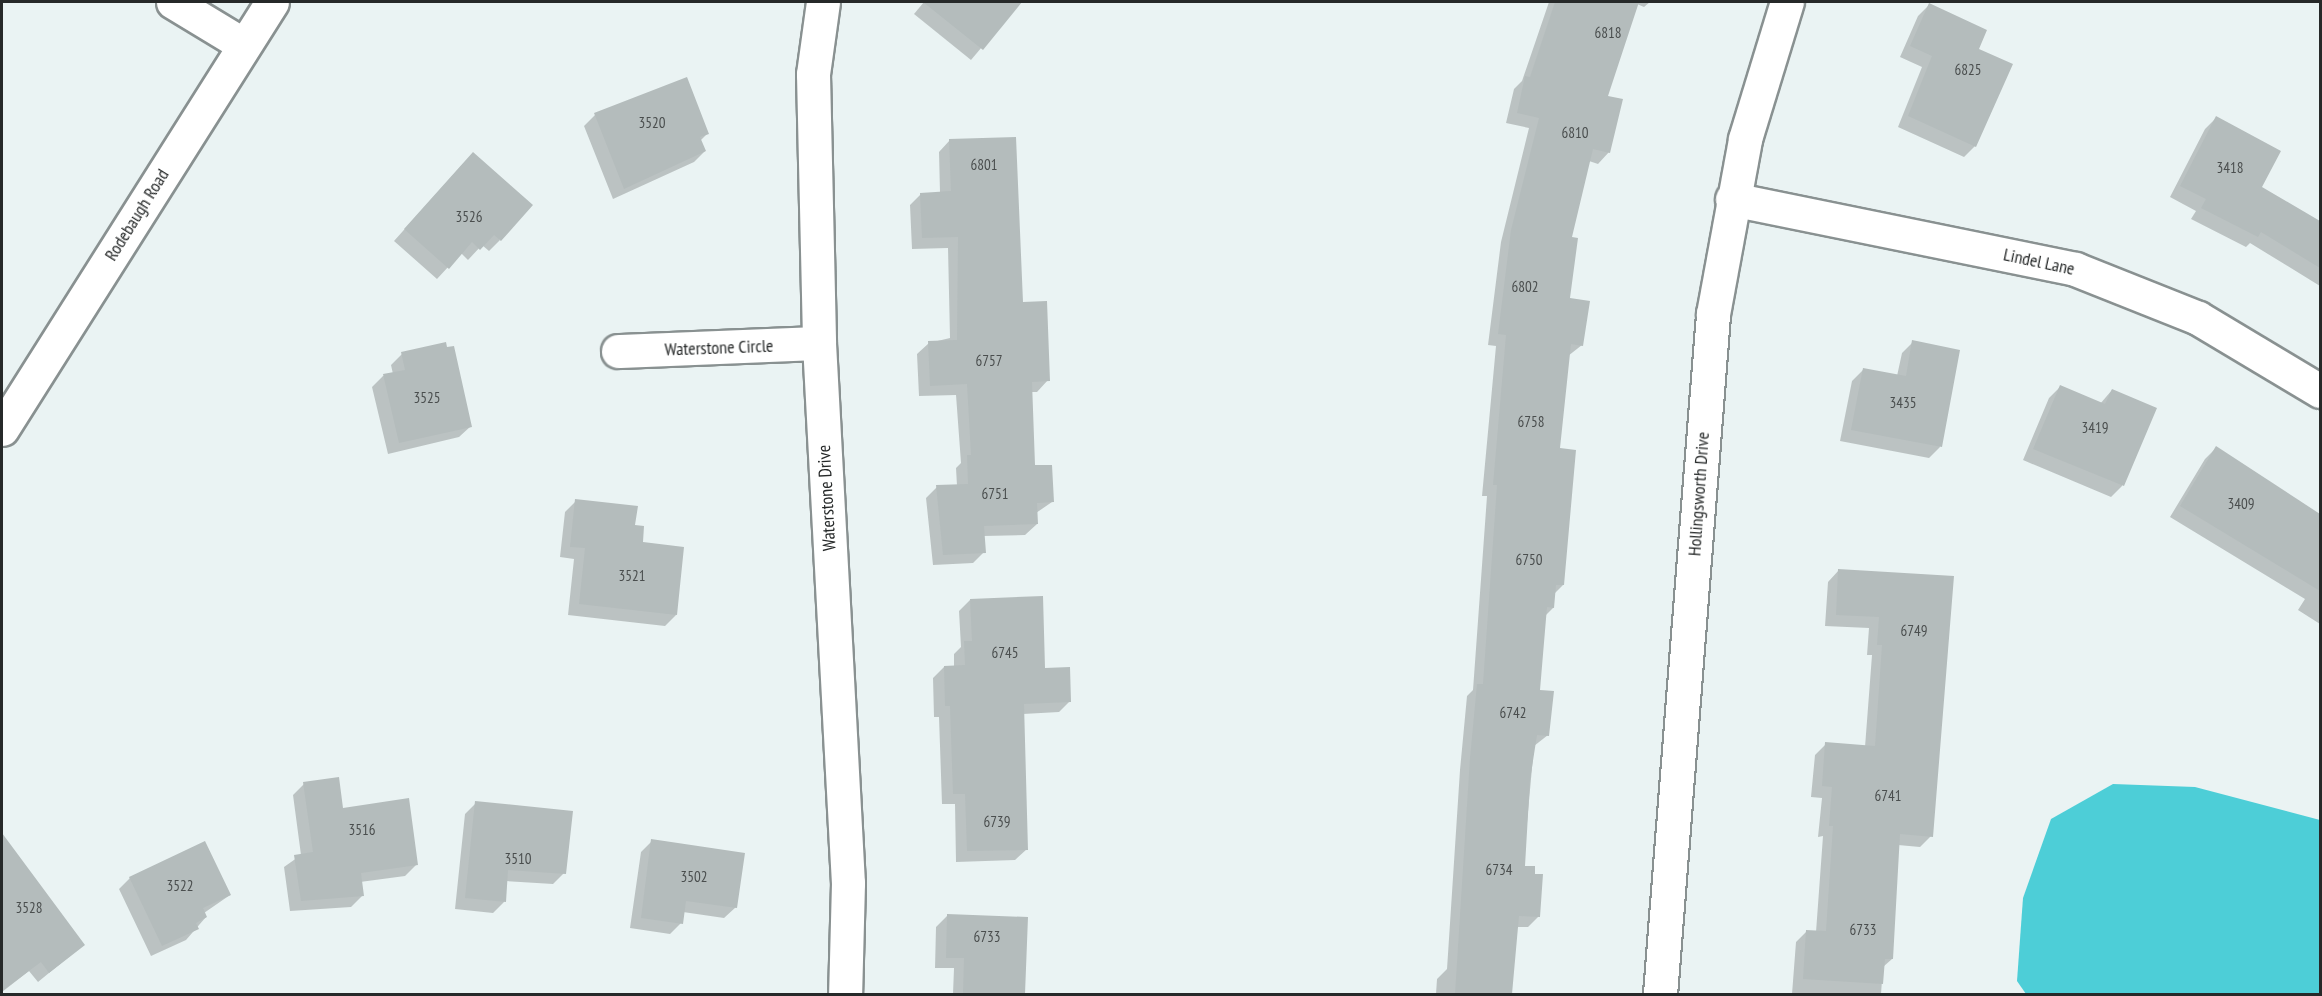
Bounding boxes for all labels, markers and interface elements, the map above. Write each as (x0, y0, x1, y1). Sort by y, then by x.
house number: 6818 (1595, 24, 1621, 42)
house number: 6825 (1955, 61, 1981, 79)
house number: 3520 (639, 114, 665, 132)
house number: 6810 (1562, 124, 1588, 142)
house number: 6801 (971, 156, 997, 174)
house number: 3418 (2217, 159, 2243, 177)
street label: Rodebaugh Road (100, 165, 174, 265)
house number: 3526 (456, 208, 482, 226)
street label: Lindel Lane (2001, 244, 2077, 280)
house number: 6802 (1512, 278, 1538, 296)
street label: Waterstone Circle (664, 335, 774, 361)
house number: 6757 (976, 352, 1002, 370)
house number: 3525 (414, 389, 440, 407)
house number: 3435 (1890, 394, 1916, 412)
house number: 6758 (1518, 413, 1544, 431)
house number: 3419 (2082, 419, 2108, 437)
street label: Hollingsworth Drive (1684, 431, 1714, 557)
street label: Waterstone Drive (813, 444, 841, 552)
house number: 6751 (982, 485, 1008, 503)
house number: 3409 (2228, 495, 2254, 513)
house number: 6750 (1516, 551, 1542, 569)
house number: 3521 (619, 567, 645, 585)
house number: 6749 (1901, 622, 1927, 640)
house number: 6745 (992, 644, 1018, 662)
house number: 6742 (1500, 704, 1526, 722)
house number: 6741 (1875, 787, 1901, 805)
house number: 6739 (984, 813, 1010, 831)
house number: 3516 (349, 821, 375, 839)
house number: 3510 (505, 850, 531, 868)
house number: 6734 (1486, 861, 1512, 879)
house number: 3502 (681, 868, 707, 886)
house number: 3522 (167, 877, 193, 895)
house number: 3528 (16, 899, 42, 917)
house number: 6733 (1850, 921, 1876, 939)
house number: 6733 (974, 928, 1000, 946)

